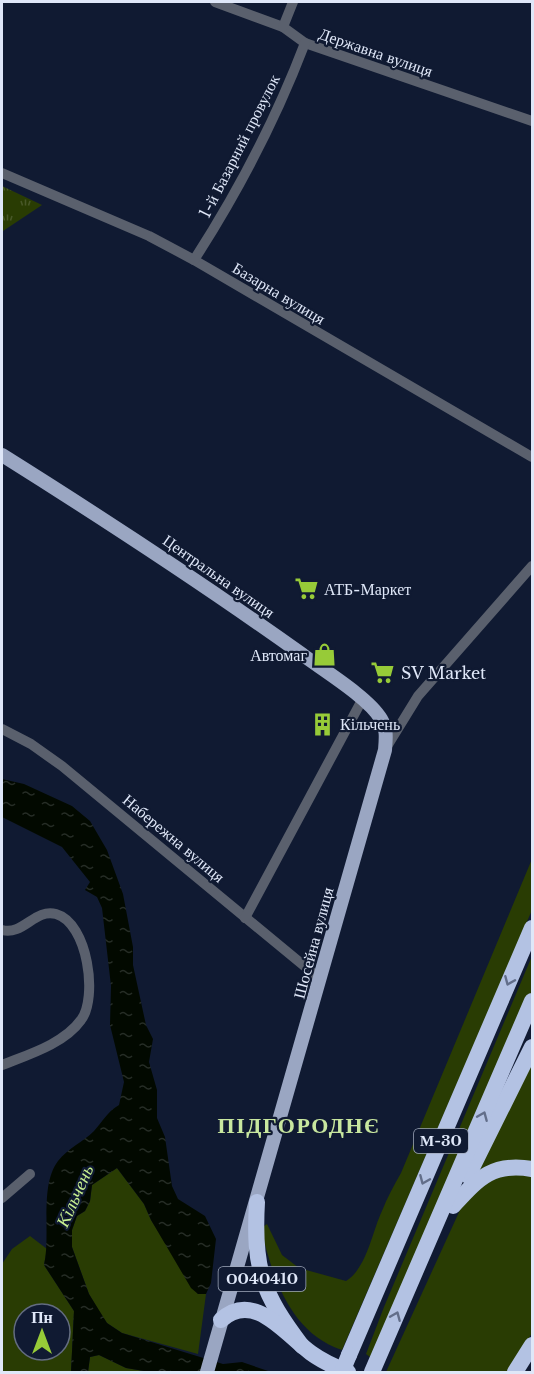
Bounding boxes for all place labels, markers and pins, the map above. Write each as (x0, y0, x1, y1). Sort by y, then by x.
supermarket icon: АТБ-Маркет (293, 576, 319, 602)
place label: АТБ-Маркет (324, 579, 411, 599)
shop icon: Автомаг (312, 642, 338, 668)
place label: Автомаг (250, 645, 307, 665)
supermarket icon: SV Market (370, 660, 396, 686)
place label: SV Market (401, 663, 486, 683)
building icon: Кільчень (309, 711, 335, 737)
place label: Кільчень (340, 714, 400, 734)

